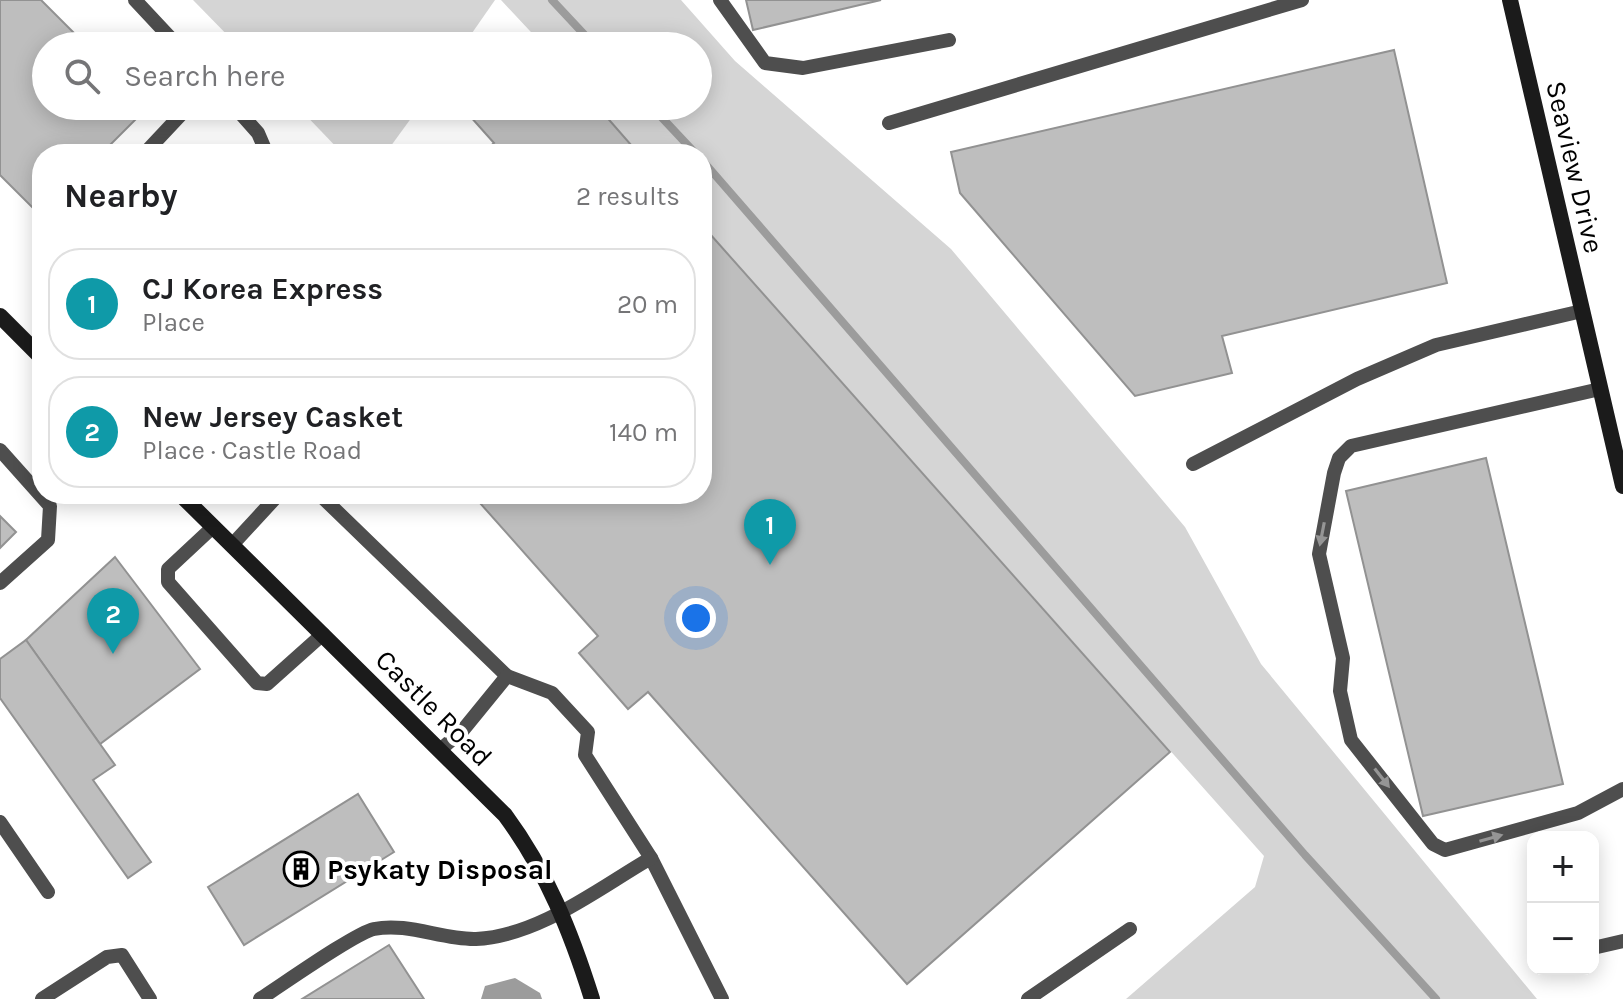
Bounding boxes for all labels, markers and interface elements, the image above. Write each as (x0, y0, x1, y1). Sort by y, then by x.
search box (32, 32, 712, 120)
icon: search (60, 54, 104, 98)
text: Search here (124, 58, 285, 94)
street label: Seaview Drive (1539, 78, 1611, 256)
text: Nearby (64, 176, 178, 216)
text: 2 results (576, 181, 680, 212)
text: CJ Korea Express (142, 271, 383, 307)
text: 1 (87, 289, 97, 320)
text: 20 m (617, 289, 678, 320)
text: Place (142, 307, 205, 338)
text: New Jersey Casket (142, 399, 403, 435)
text: 2 (84, 417, 100, 448)
text: 140 m (609, 417, 678, 448)
text: Place · Castle Road (142, 435, 362, 466)
pin: 1 (744, 499, 796, 565)
one-way arrow (1316, 522, 1328, 547)
pin: 2 (87, 588, 139, 654)
your location (676, 598, 716, 638)
street label: Castle Road (369, 643, 499, 773)
one-way arrow (1373, 768, 1389, 788)
one-way arrow (1479, 831, 1504, 843)
map controls (1527, 831, 1599, 975)
button: + (1527, 831, 1599, 903)
building icon: Psykaty Disposal (282, 850, 320, 888)
place label: Psykaty Disposal (327, 853, 553, 886)
button: − (1527, 903, 1599, 975)

